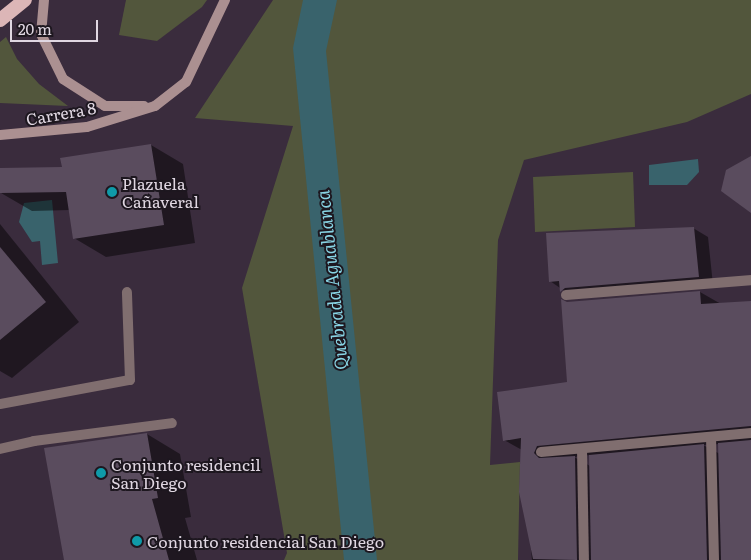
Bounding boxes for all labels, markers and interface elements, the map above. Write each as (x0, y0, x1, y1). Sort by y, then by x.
scale bar (12, 10, 100, 42)
text: 20 m (18, 17, 52, 40)
street label: Carrera 8 (24, 97, 98, 129)
place label: Plazuela Cañaveral (122, 173, 199, 211)
marker: Plazuela Cañaveral (106, 186, 118, 198)
water label: Quebrada Aguablanca (312, 189, 352, 371)
place label: Conjunto residencil San Diego (111, 454, 261, 492)
marker: Conjunto residencil San Diego (95, 467, 107, 479)
place label: Conjunto residencial San Diego (147, 531, 384, 551)
marker: Conjunto residencial San Diego (131, 535, 143, 547)

